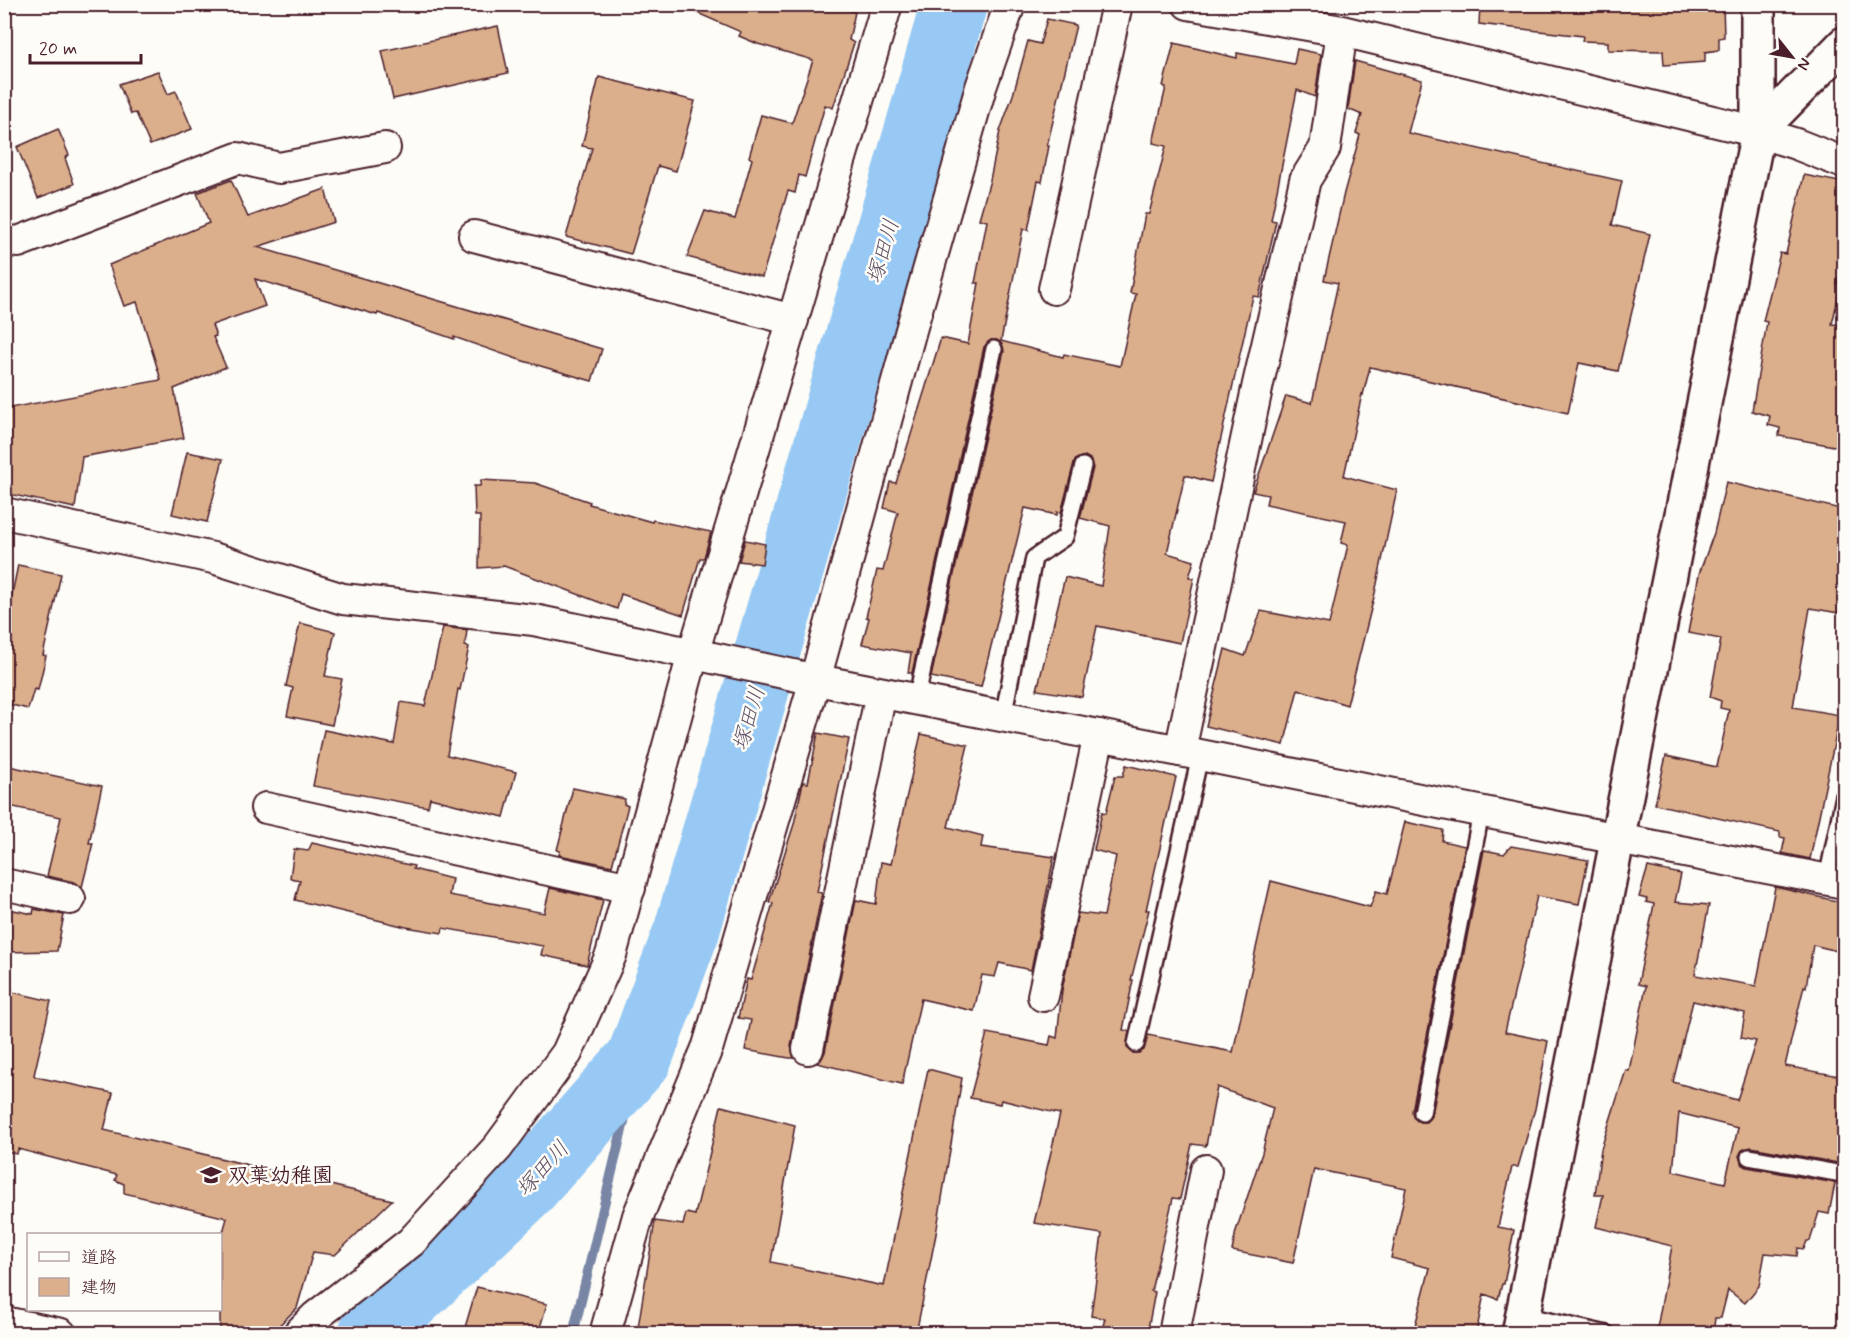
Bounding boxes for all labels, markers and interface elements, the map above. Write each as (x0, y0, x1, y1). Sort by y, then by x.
scale bar (30, 27, 141, 65)
north arrow (1762, 27, 1822, 87)
text: 20 m (39, 37, 77, 61)
text: N (1792, 54, 1815, 74)
water label: 塚田川 (861, 216, 906, 287)
water label: 塚田川 (727, 683, 772, 754)
water label: 塚田川 (511, 1135, 576, 1203)
place label: 双葉幼稚園 (228, 1162, 333, 1190)
school or university icon: 双葉幼稚園 (199, 1163, 223, 1187)
legend (27, 1233, 222, 1311)
text: 道路 (81, 1246, 117, 1270)
text: 建物 (81, 1276, 117, 1300)

